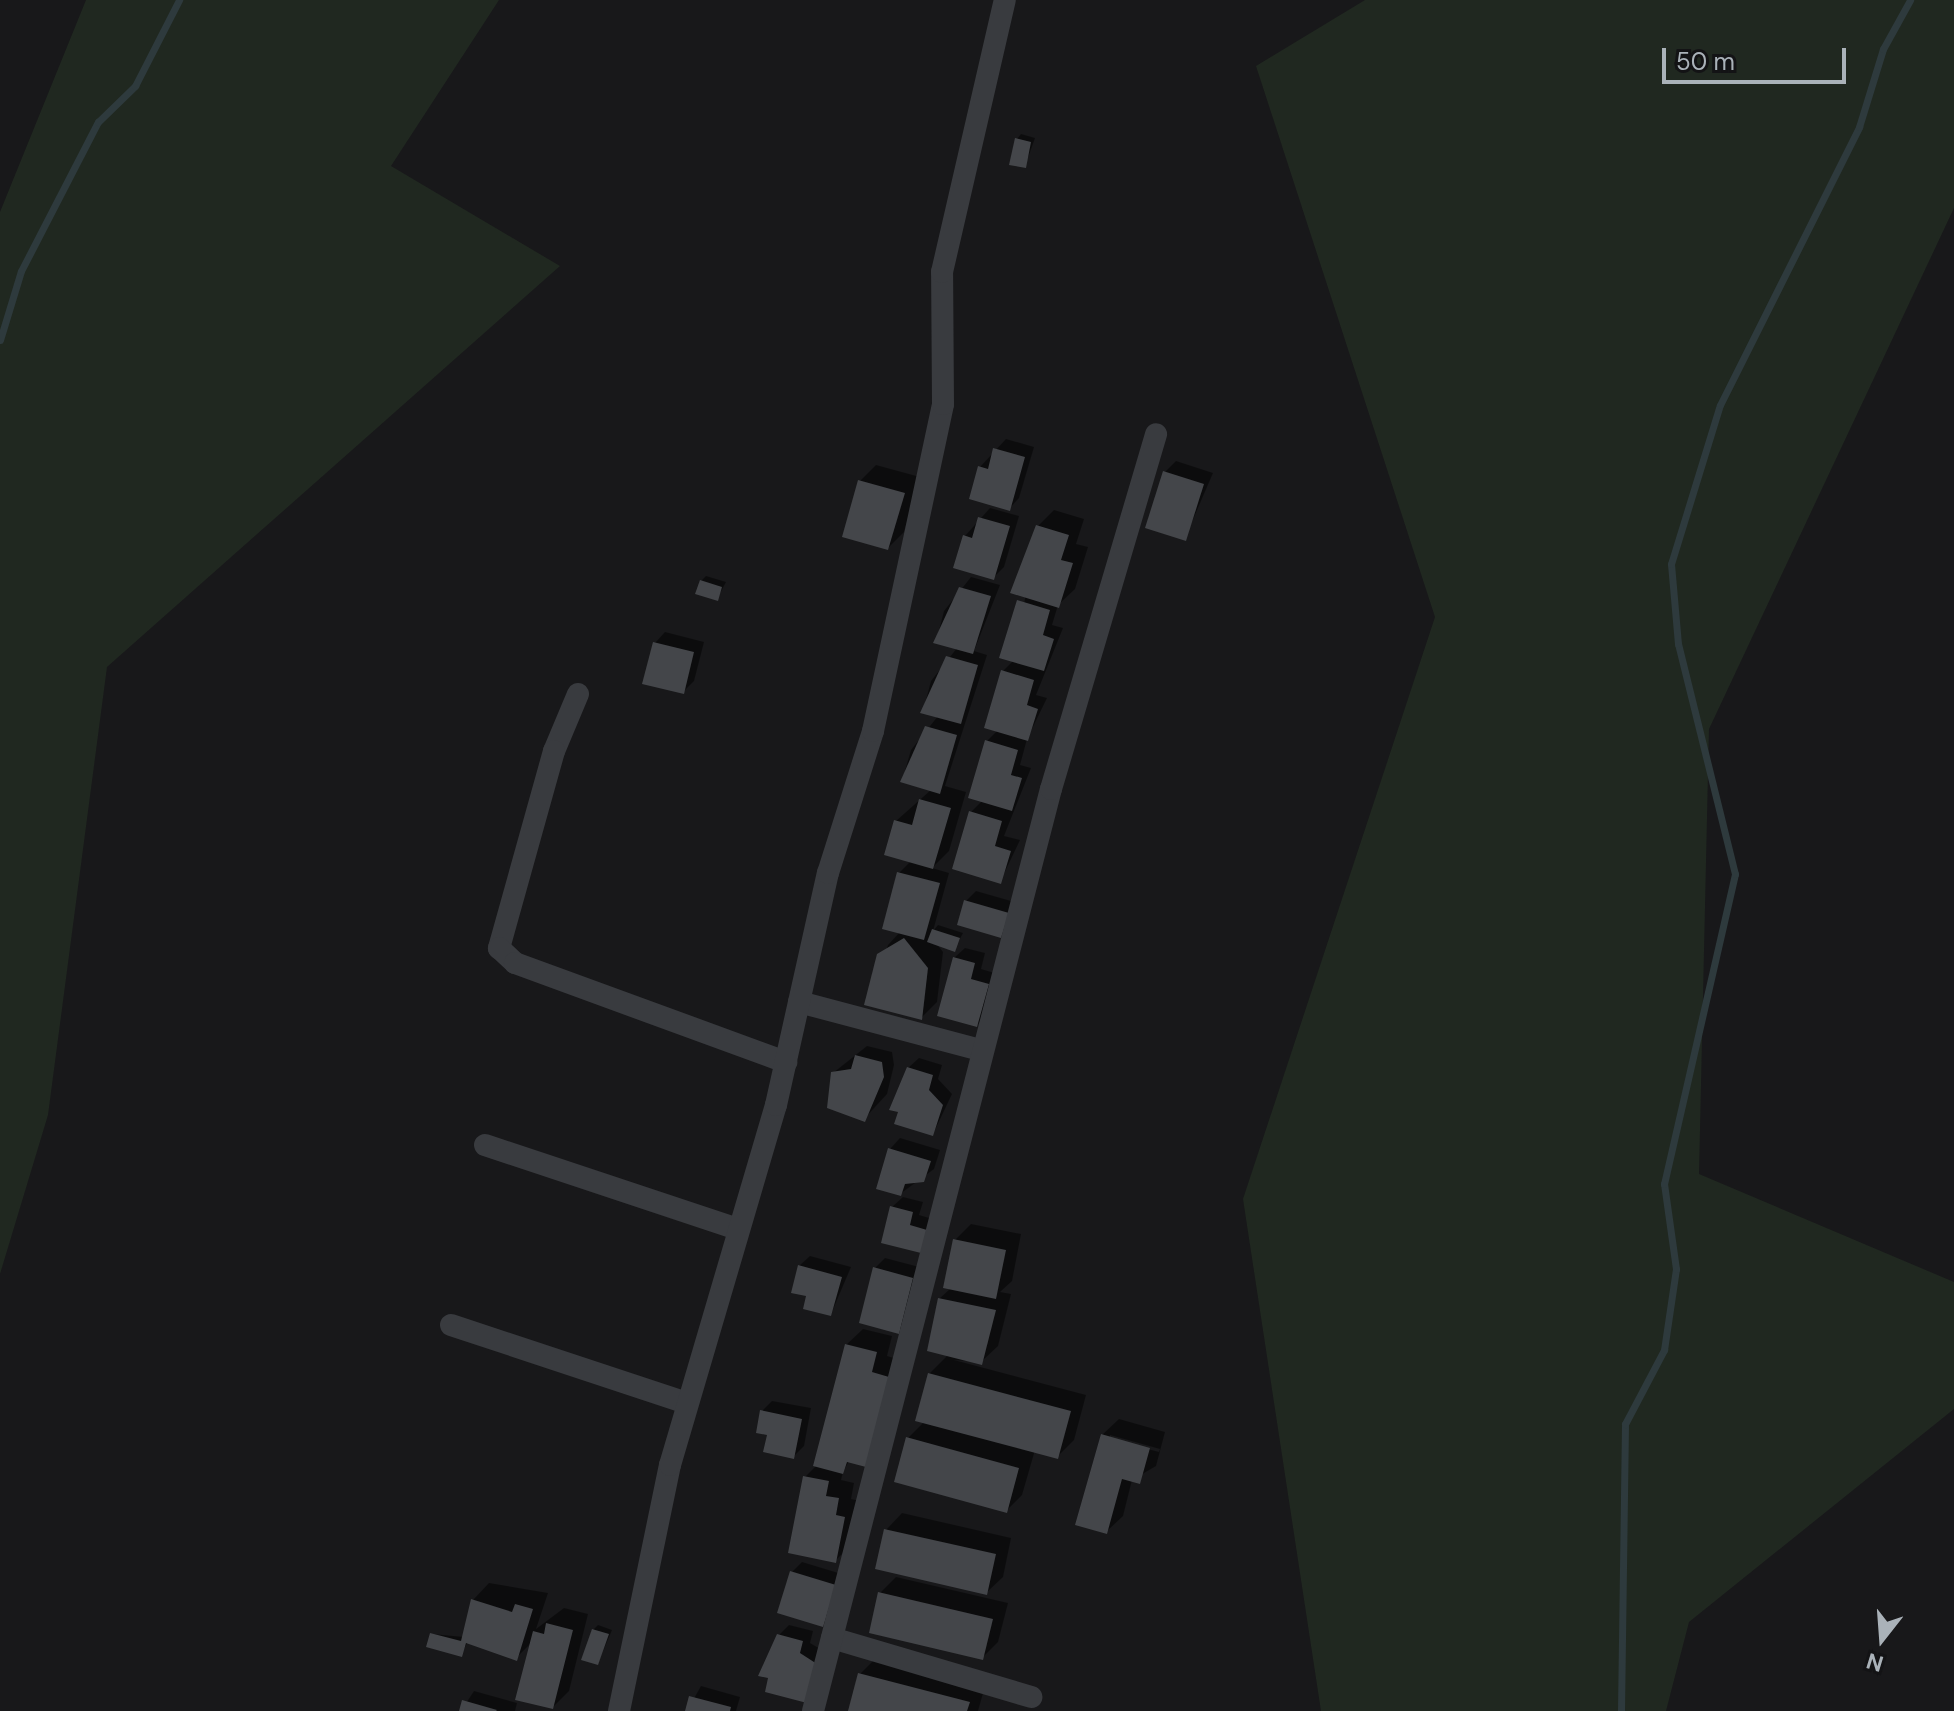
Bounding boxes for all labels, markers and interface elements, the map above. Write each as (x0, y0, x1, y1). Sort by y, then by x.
scale bar (1666, 32, 1850, 82)
text: 50 m (1676, 46, 1735, 77)
north arrow (1842, 1599, 1922, 1679)
text: N (1863, 1646, 1887, 1679)

